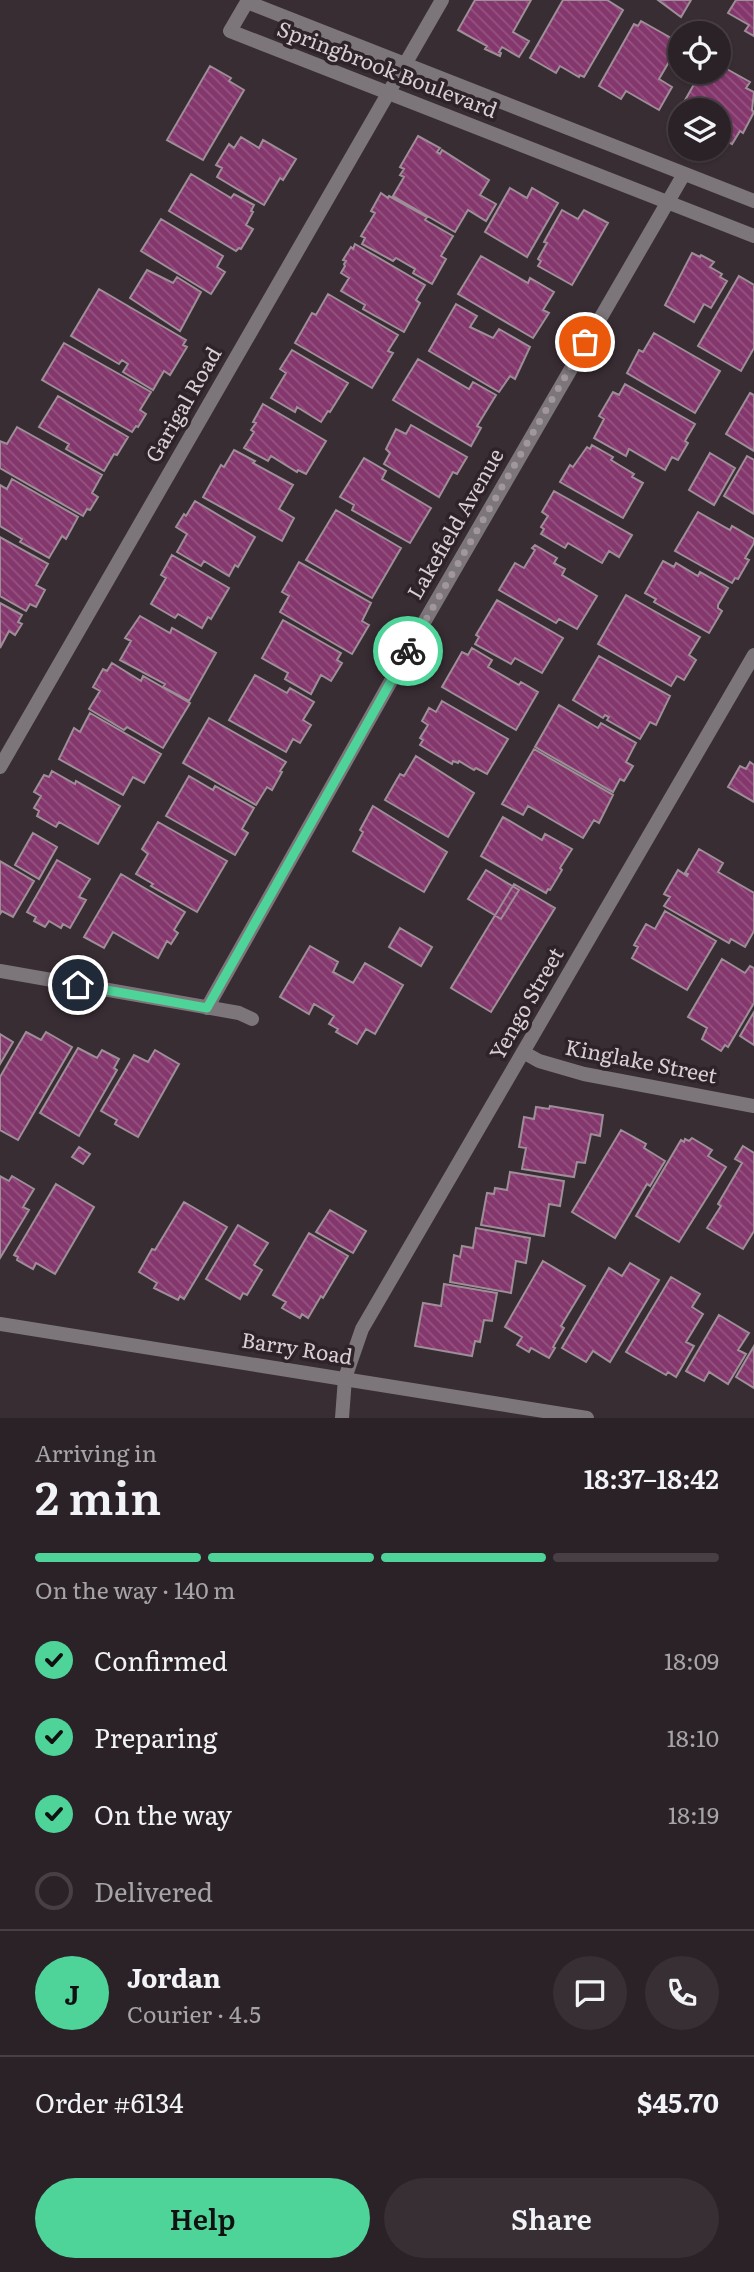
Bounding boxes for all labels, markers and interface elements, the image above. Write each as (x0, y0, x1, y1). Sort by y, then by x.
street label: Springbrook Boulevard (273, 11, 503, 124)
map controls (668, 21, 731, 161)
button: locate (668, 21, 731, 84)
button: layers (668, 98, 731, 161)
pin (555, 312, 615, 372)
icon: bag (566, 323, 604, 361)
street label: Garigal Road (136, 340, 228, 467)
street label: Lakefield Avenue (398, 441, 510, 604)
courier (373, 616, 443, 686)
icon: bike (389, 632, 427, 670)
street label: Yengo Street (480, 940, 570, 1065)
pin (48, 955, 108, 1015)
icon: home (59, 966, 97, 1004)
street label: Kinglake Street (563, 1030, 721, 1090)
street label: Barry Road (240, 1322, 355, 1371)
text: Arriving in (35, 1435, 157, 1469)
text: 18:37–18:42 (584, 1458, 719, 1497)
text: 2 min (35, 1461, 161, 1529)
text: On the way · 140 m (35, 1572, 235, 1606)
text: Confirmed (94, 1640, 228, 1679)
icon: check (35, 1641, 73, 1679)
text: 18:09 (664, 1643, 719, 1677)
text: Preparing (94, 1717, 217, 1756)
icon: check (35, 1718, 73, 1756)
text: 18:10 (667, 1720, 719, 1754)
text: On the way (94, 1794, 232, 1833)
icon: check (35, 1795, 73, 1833)
text: 18:19 (668, 1797, 719, 1831)
text: Delivered (94, 1871, 213, 1910)
button: chat (553, 1956, 627, 2030)
button: phone (645, 1956, 719, 2030)
text: Jordan (127, 1957, 221, 1996)
text: J (65, 1974, 79, 2013)
text: Courier · 4.5 (127, 1996, 261, 2030)
text: Order #6134 (35, 2082, 184, 2121)
text: $45.70 (637, 2082, 719, 2121)
button: Help (35, 2178, 370, 2258)
button: Share (384, 2178, 719, 2258)

